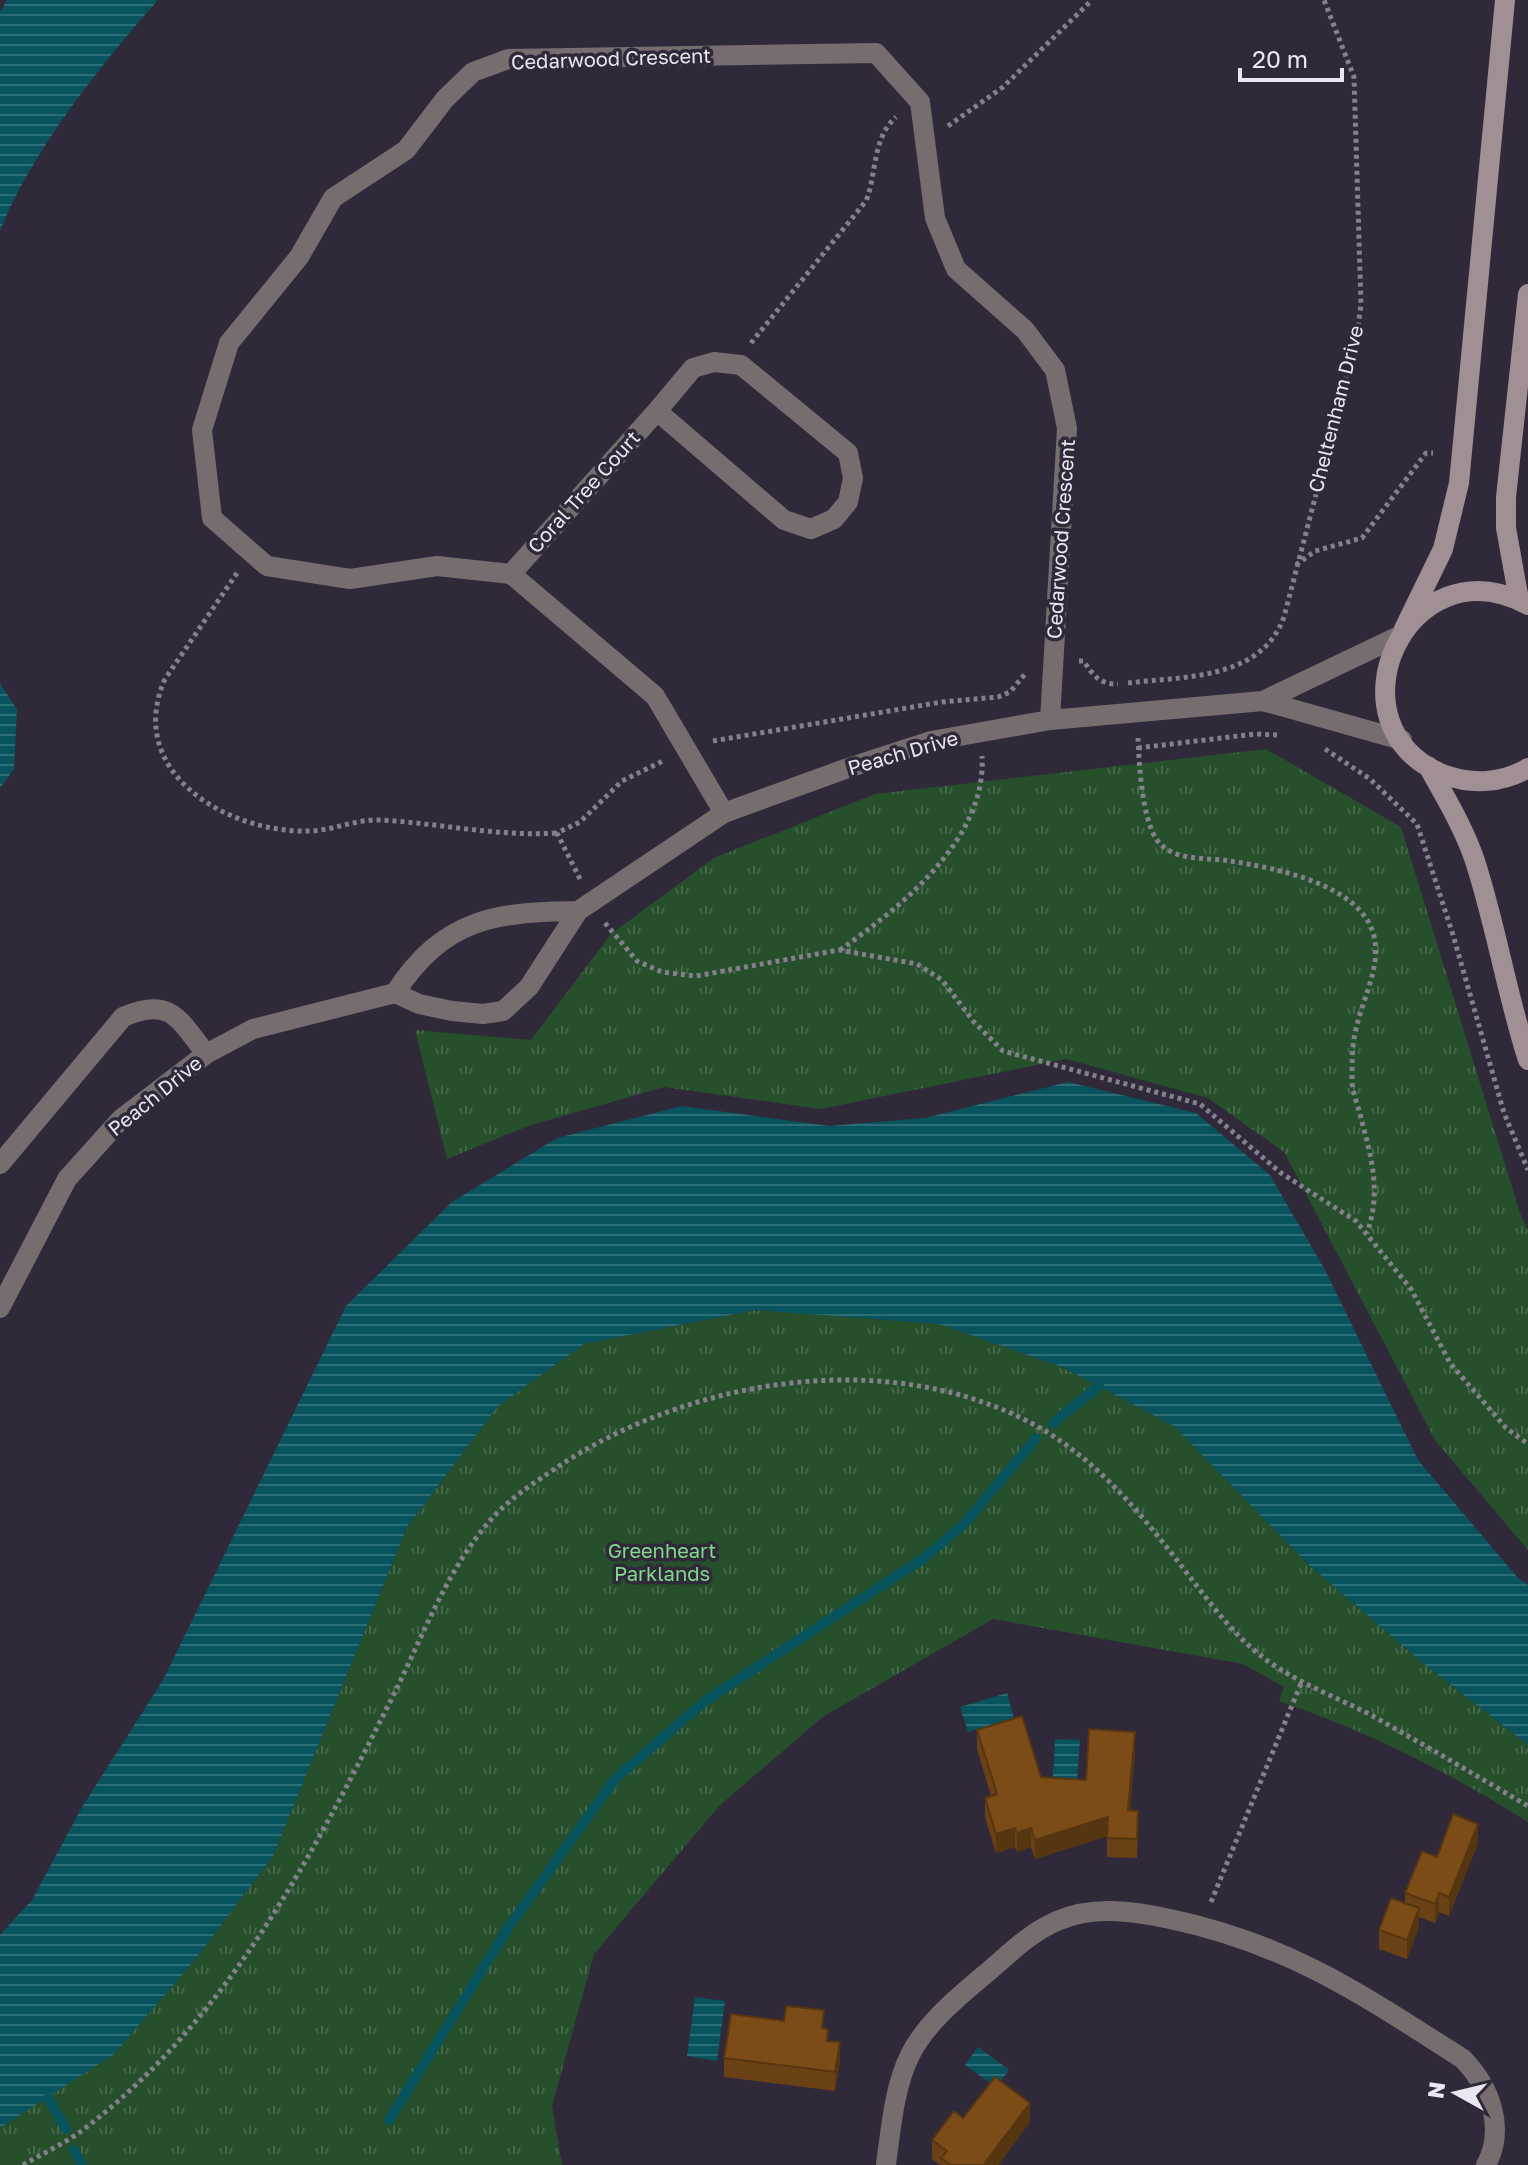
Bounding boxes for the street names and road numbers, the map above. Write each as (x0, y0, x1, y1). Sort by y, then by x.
street label: Cedarwood Crescent (510, 43, 711, 73)
street label: Cheltenham Drive (1303, 323, 1367, 495)
street label: Coral Tree Court (522, 425, 644, 557)
street label: Cedarwood Crescent (1041, 438, 1079, 640)
street label: Peach Drive (845, 725, 961, 779)
street label: Peach Drive (103, 1050, 206, 1140)

